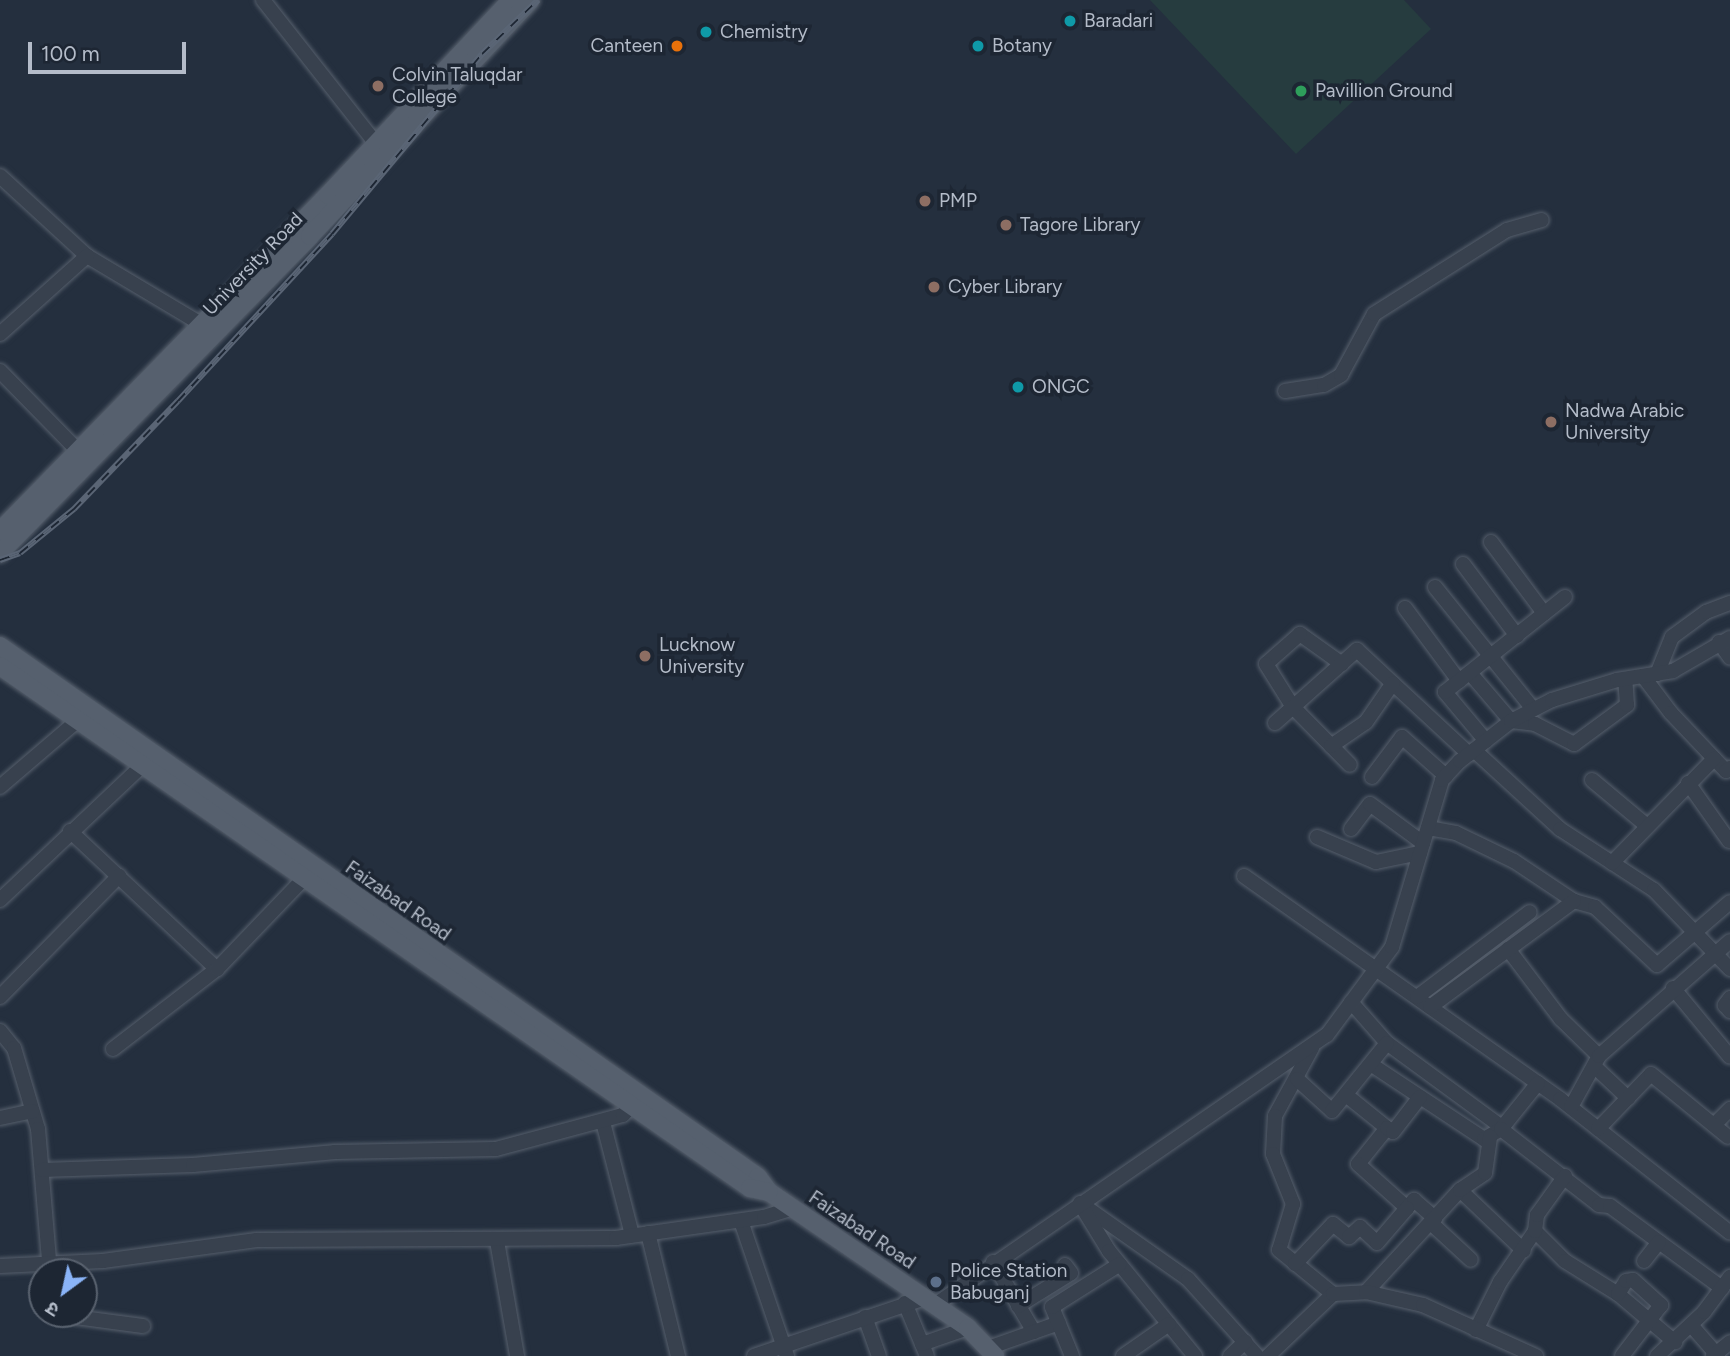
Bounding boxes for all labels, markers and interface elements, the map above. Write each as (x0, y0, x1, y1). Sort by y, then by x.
place label: Baradari (1084, 10, 1153, 32)
marker: Baradari (1062, 13, 1078, 29)
place label: Chemistry (720, 21, 808, 43)
marker: Chemistry (698, 24, 714, 40)
scale bar (32, 28, 189, 72)
place label: Canteen (591, 35, 663, 57)
place label: Botany (992, 35, 1052, 57)
marker: Canteen (669, 38, 685, 54)
marker: Botany (970, 38, 986, 54)
text: 100 m (41, 41, 100, 66)
place label: Colvin Taluqdar College (392, 64, 522, 108)
marker: Colvin Taluqdar College (370, 78, 386, 94)
place label: Pavillion Ground (1315, 80, 1453, 102)
marker: Pavillion Ground (1293, 83, 1309, 99)
place label: PMP (939, 190, 977, 212)
marker: PMP (917, 193, 933, 209)
street label: University Road (198, 208, 308, 320)
place label: Tagore Library (1020, 214, 1141, 236)
marker: Tagore Library (998, 217, 1014, 233)
place label: Cyber Library (948, 276, 1062, 298)
marker: Cyber Library (926, 279, 942, 295)
place label: ONGC (1032, 376, 1090, 398)
marker: ONGC (1010, 379, 1026, 395)
place label: Nadwa Arabic University (1565, 400, 1684, 444)
marker: Nadwa Arabic University (1543, 414, 1559, 430)
place label: Lucknow University (659, 634, 744, 678)
marker: Lucknow University (637, 648, 653, 664)
street label: Faizabad Road (341, 856, 455, 946)
street label: Faizabad Road (804, 1186, 920, 1274)
north arrow (28, 1258, 98, 1328)
place label: Police Station Babuganj (950, 1260, 1067, 1304)
marker: Police Station Babuganj (928, 1274, 944, 1290)
text: उ (41, 1297, 63, 1322)

